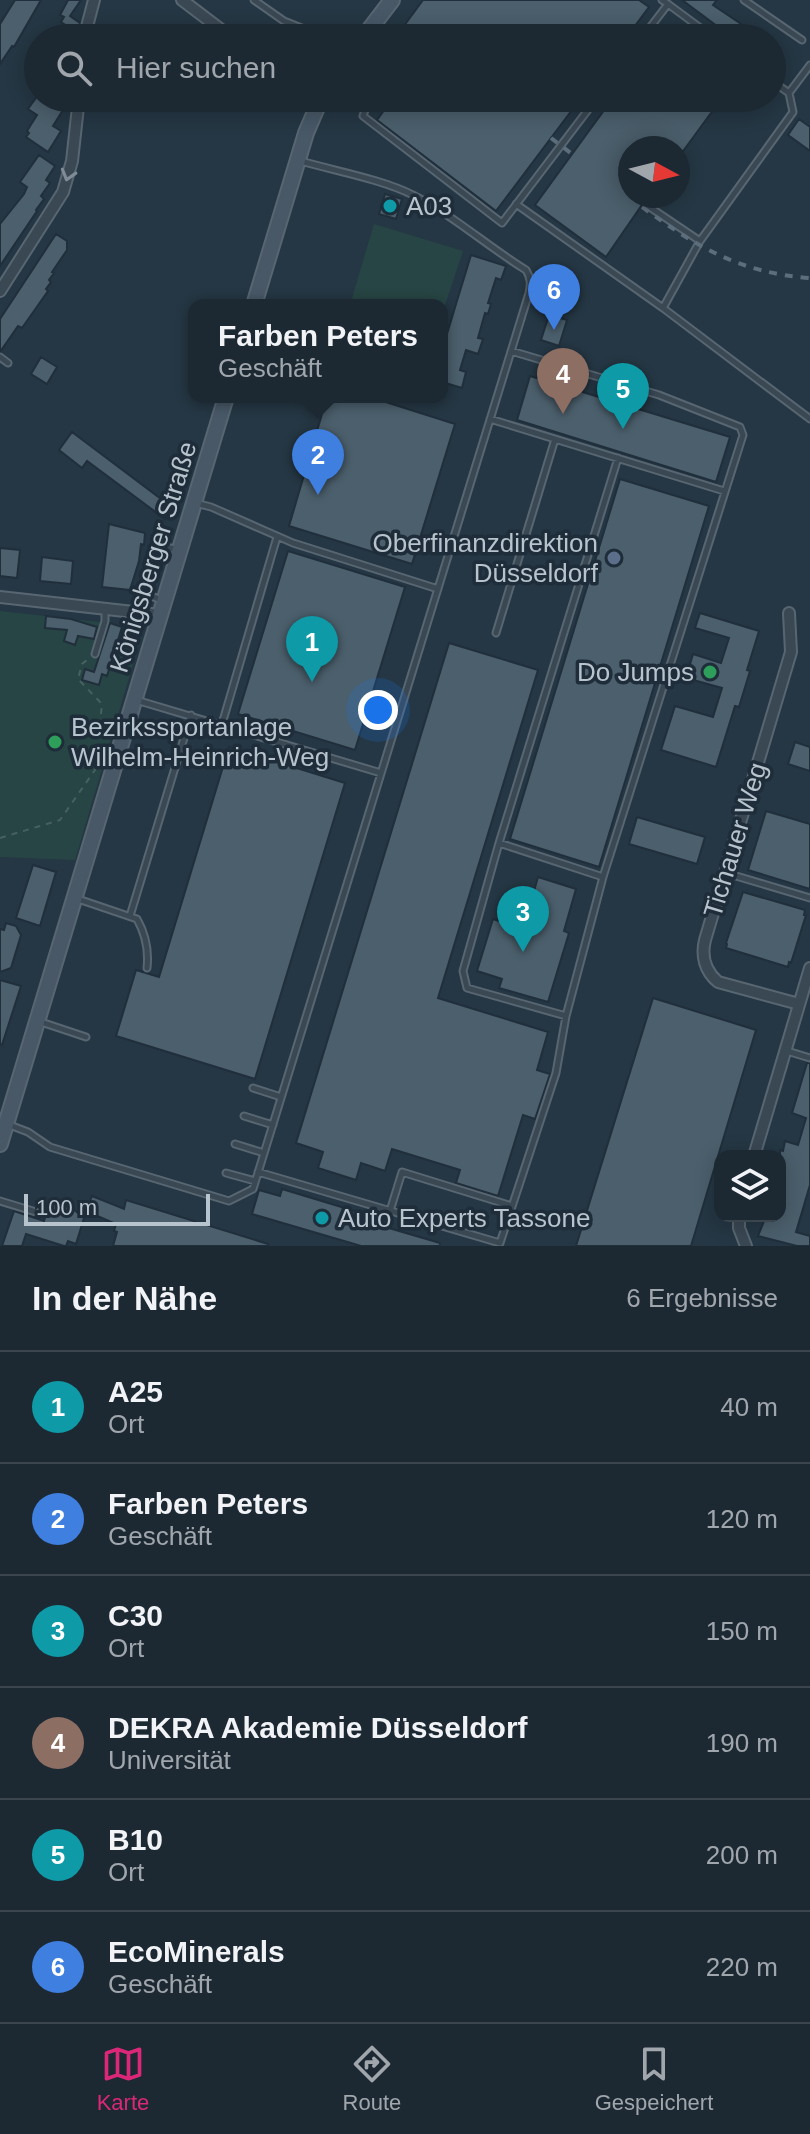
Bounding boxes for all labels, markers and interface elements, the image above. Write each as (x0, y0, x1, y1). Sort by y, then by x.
search box (24, 24, 786, 112)
icon: search (52, 46, 96, 90)
text: Hier suchen (116, 51, 276, 84)
north arrow (618, 136, 690, 208)
one-way arrow (61, 168, 77, 181)
place label: A03 (406, 191, 452, 221)
marker: A03 (381, 197, 399, 215)
pin: 6 (528, 264, 580, 330)
popup (188, 299, 448, 403)
text: Farben Peters (218, 319, 418, 352)
pin: 4 (537, 348, 589, 414)
text: Geschäft (218, 353, 322, 383)
pin: 5 (597, 363, 649, 429)
pin: 2 (292, 429, 344, 495)
street label: Königsberger Straße (104, 438, 202, 676)
place label: Oberfinanzdirektion Düsseldorf (373, 528, 599, 588)
marker: Oberfinanzdirektion Düsseldorf (605, 549, 623, 567)
pin: 1 (286, 616, 338, 682)
place label: Do Jumps (577, 657, 694, 687)
marker: Do Jumps (701, 663, 719, 681)
your location (358, 690, 398, 730)
place label: Bezirkssportanlage Wilhelm-Heinrich-Weg (71, 712, 329, 772)
marker: Bezirkssportanlage Wilhelm-Heinrich-Weg (46, 733, 64, 751)
street label: Tichauer Weg (697, 759, 773, 921)
pin: 3 (497, 886, 549, 952)
map controls (714, 1150, 786, 1222)
button: layers (714, 1150, 786, 1222)
scale bar (24, 1190, 210, 1226)
text: 100 m (36, 1195, 97, 1220)
place label: Auto Experts Tassone (338, 1203, 590, 1233)
marker: Auto Experts Tassone (313, 1209, 331, 1227)
text: In der Nähe (32, 1279, 217, 1317)
text: 6 Ergebnisse (626, 1283, 778, 1313)
text: A25 (108, 1375, 163, 1408)
text: 1 (51, 1392, 65, 1422)
text: 40 m (720, 1392, 778, 1422)
text: Ort (108, 1409, 144, 1439)
text: Farben Peters (108, 1487, 308, 1520)
text: 2 (51, 1504, 65, 1534)
text: 120 m (706, 1504, 778, 1534)
text: Geschäft (108, 1521, 212, 1551)
text: C30 (108, 1599, 163, 1632)
text: 3 (51, 1616, 65, 1646)
text: 150 m (706, 1616, 778, 1646)
text: Ort (108, 1633, 144, 1663)
text: DEKRA Akademie Düsseldorf (108, 1711, 528, 1744)
text: 4 (51, 1728, 65, 1758)
text: 190 m (706, 1728, 778, 1758)
text: Universität (108, 1745, 231, 1775)
text: B10 (108, 1823, 163, 1856)
text: 5 (51, 1840, 65, 1870)
text: 200 m (706, 1840, 778, 1870)
text: Ort (108, 1857, 144, 1887)
text: EcoMinerals (108, 1935, 285, 1968)
text: 6 (51, 1952, 65, 1982)
text: 220 m (706, 1952, 778, 1982)
text: Geschäft (108, 1969, 212, 1999)
tab: Karte (97, 2042, 149, 2116)
tab: Route (343, 2042, 401, 2116)
tab: Gespeichert (595, 2042, 713, 2116)

